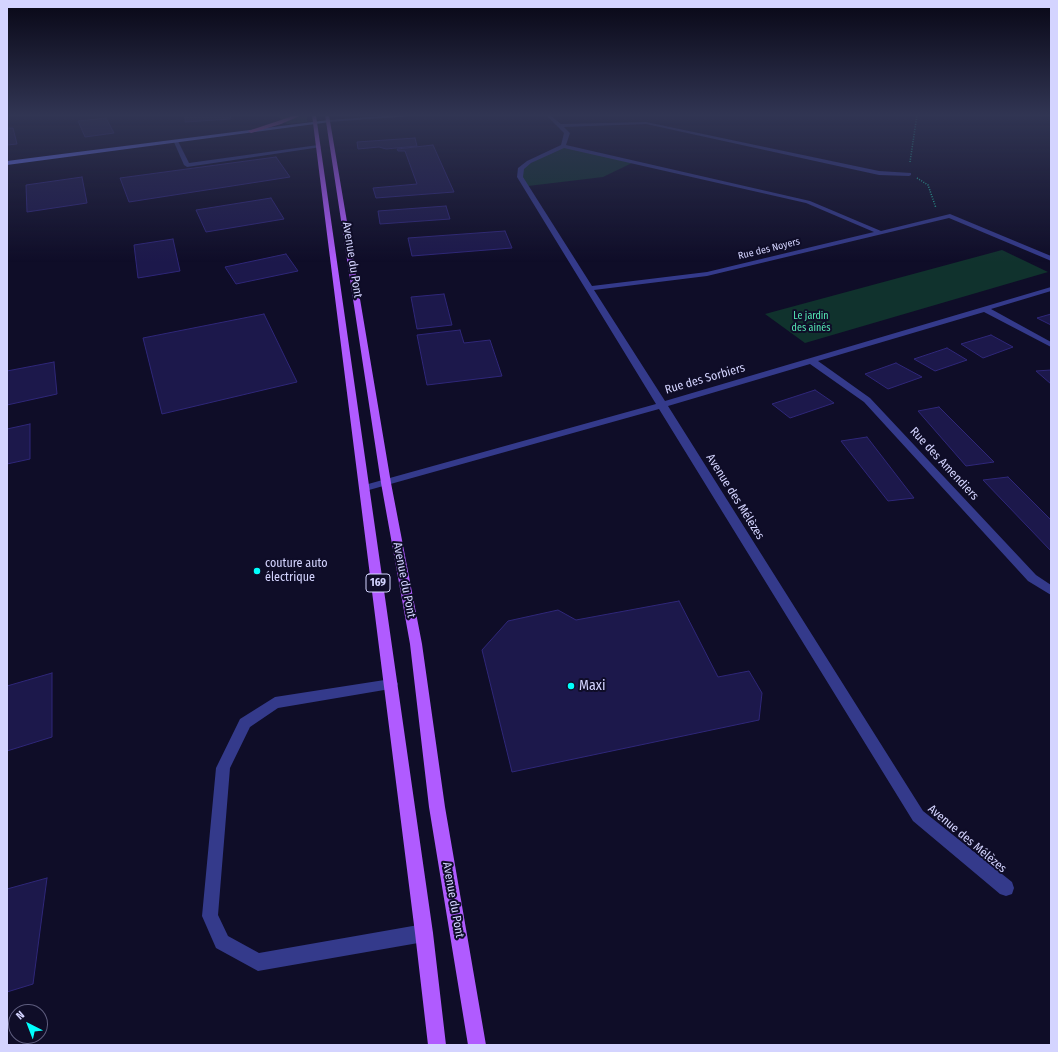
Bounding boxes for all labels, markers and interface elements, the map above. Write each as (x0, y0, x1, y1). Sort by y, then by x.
street label: Avenue du Pont (339, 221, 365, 299)
street label: Rue des Noyers (737, 236, 801, 262)
park label: Le jardin des ainés (792, 310, 830, 334)
street label: Rue des Sorbiers (663, 361, 747, 397)
street label: Rue des Amendiers (907, 425, 981, 503)
street label: Avenue des Mélèzes (703, 452, 767, 542)
street label: Avenue du Pont (390, 541, 418, 619)
place label: couture auto électrique (265, 557, 328, 585)
marker: couture auto électrique (252, 566, 262, 576)
road number: 169 (366, 574, 390, 592)
place label: Maxi (579, 678, 605, 694)
marker: Maxi (566, 681, 576, 691)
street label: Avenue des Mélèzes (925, 802, 1009, 876)
street label: Avenue du Pont (439, 861, 467, 939)
north arrow (8, 1004, 48, 1044)
text: N (14, 1008, 27, 1022)

